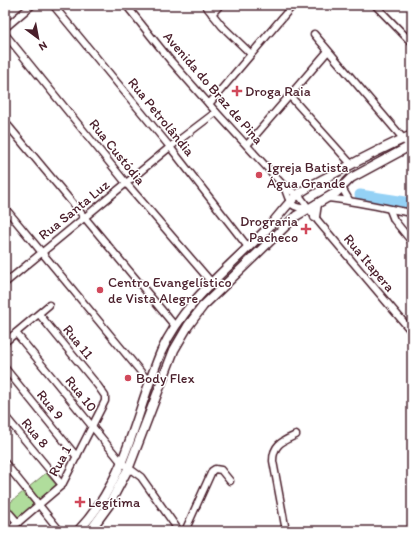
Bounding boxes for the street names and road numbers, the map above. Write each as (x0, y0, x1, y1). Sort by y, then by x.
street label: Avenida do Braz de Pina (160, 28, 267, 148)
street label: Rua Petrolândia (124, 74, 198, 160)
street label: Rua Custódia (85, 116, 149, 188)
street label: Rua Santa Luz (35, 176, 113, 244)
street label: Rua Itapera (340, 231, 398, 295)
street label: Rua 11 (59, 321, 97, 363)
street label: Rua 10 (61, 373, 101, 415)
street label: Rua 9 (33, 387, 67, 423)
street label: Rua 8 (18, 415, 53, 452)
street label: Rua 1 (45, 442, 75, 479)

